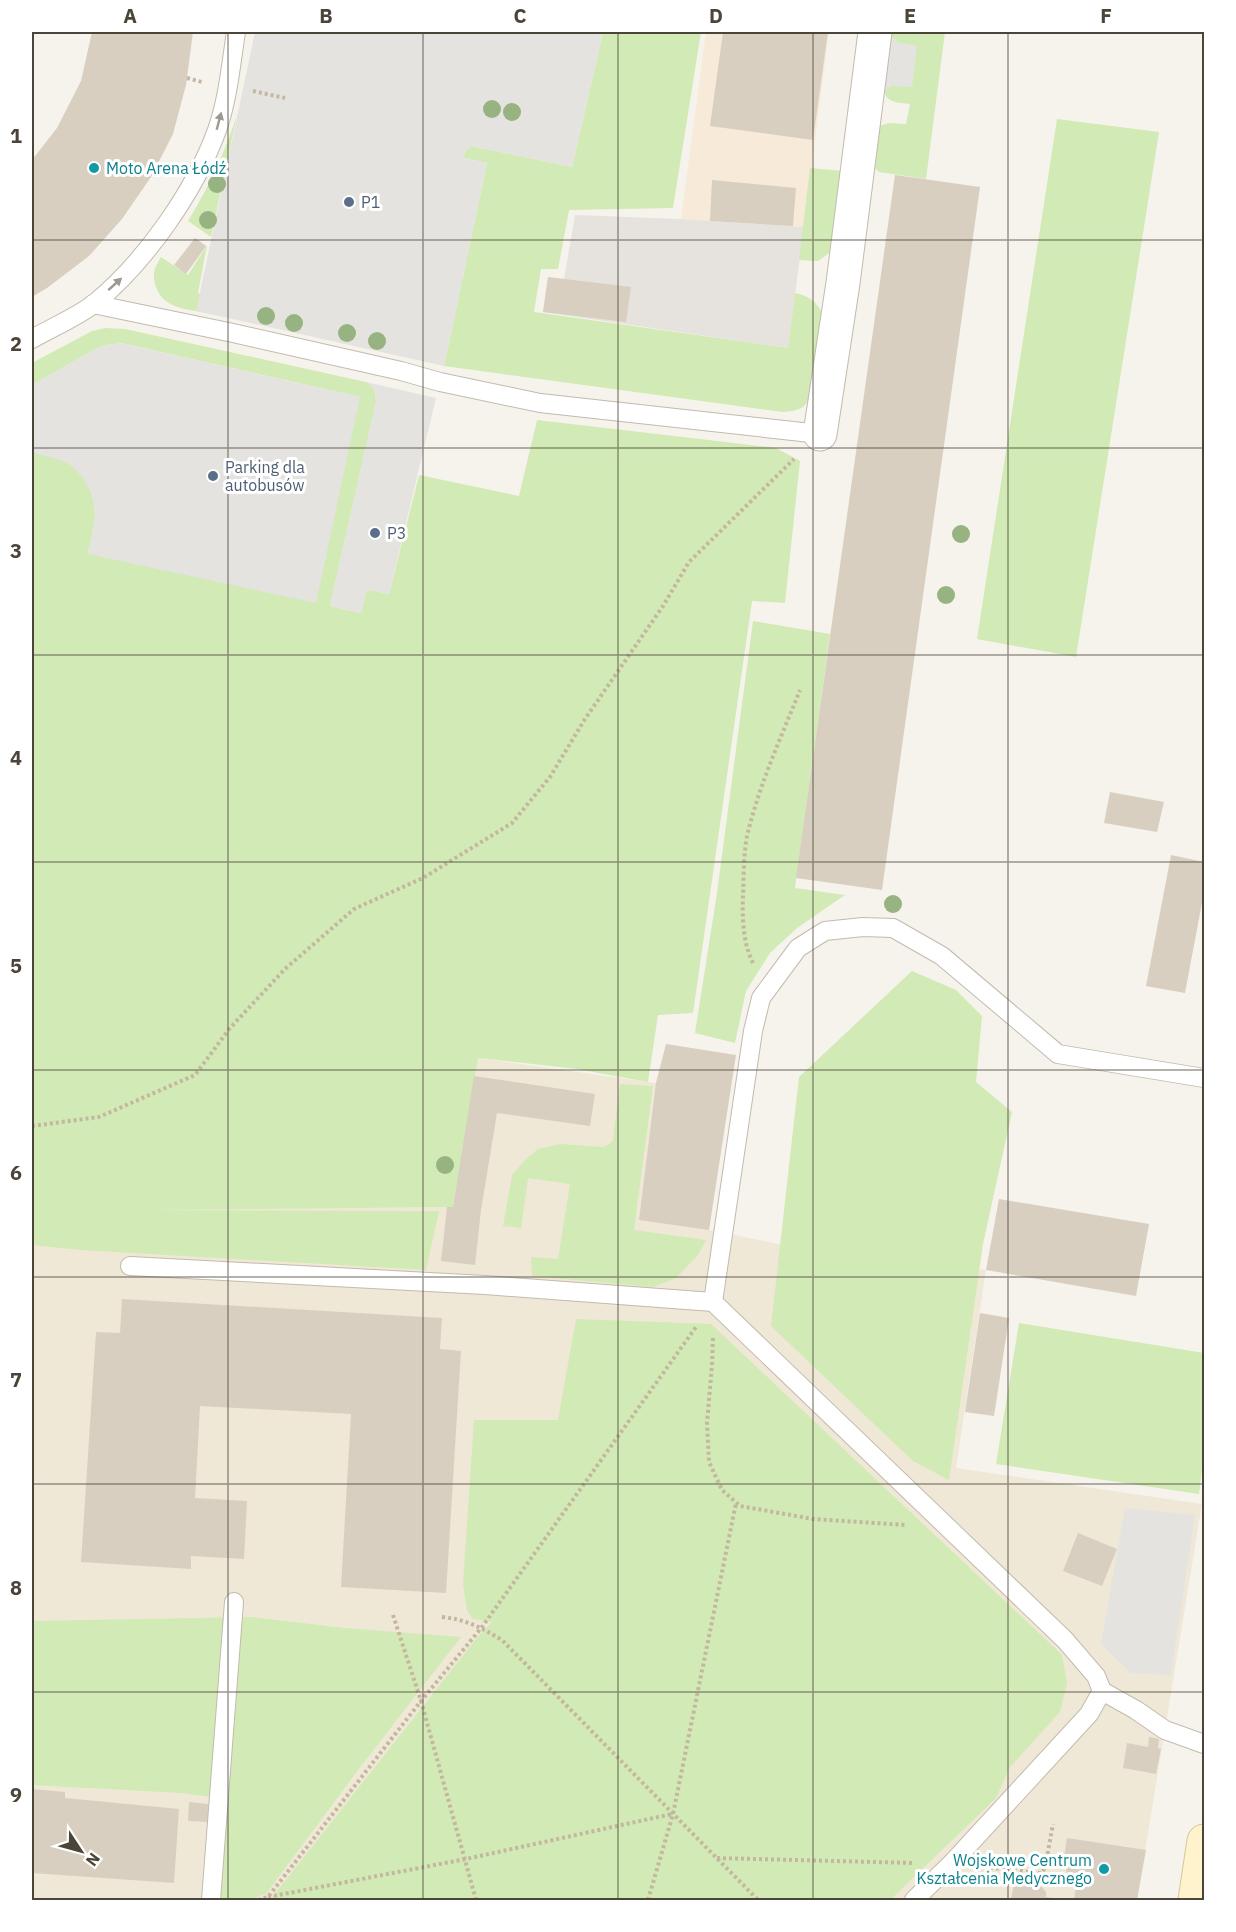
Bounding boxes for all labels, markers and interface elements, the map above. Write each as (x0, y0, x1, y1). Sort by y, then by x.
text: A (123, 2, 137, 29)
text: B (319, 2, 333, 29)
text: C (513, 2, 527, 29)
text: D (709, 2, 723, 29)
text: E (904, 2, 916, 29)
text: F (1100, 2, 1112, 29)
one-way arrow (215, 112, 224, 130)
text: 1 (10, 122, 22, 149)
place label: Moto Arena Łódź (106, 158, 226, 178)
marker: Moto Arena Łódź (87, 161, 101, 175)
place label: P1 (361, 192, 380, 212)
marker: P1 (342, 195, 356, 209)
one-way arrow (108, 277, 123, 291)
text: 2 (10, 330, 22, 357)
place label: Parking dla autobusów (225, 457, 305, 495)
marker: Parking dla autobusów (206, 469, 220, 483)
place label: P3 (387, 523, 406, 543)
marker: P3 (368, 526, 382, 540)
text: 3 (10, 537, 22, 564)
text: 4 (10, 744, 22, 771)
text: 5 (10, 952, 22, 979)
text: 6 (10, 1159, 22, 1186)
text: 7 (10, 1366, 22, 1393)
text: 8 (10, 1574, 22, 1601)
text: 9 (10, 1781, 22, 1808)
north arrow (51, 1821, 111, 1881)
text: N (82, 1849, 105, 1870)
place label: Wojskowe Centrum Kształcenia Medycznego (916, 1850, 1092, 1888)
marker: Wojskowe Centrum Kształcenia Medycznego (1097, 1862, 1111, 1876)

